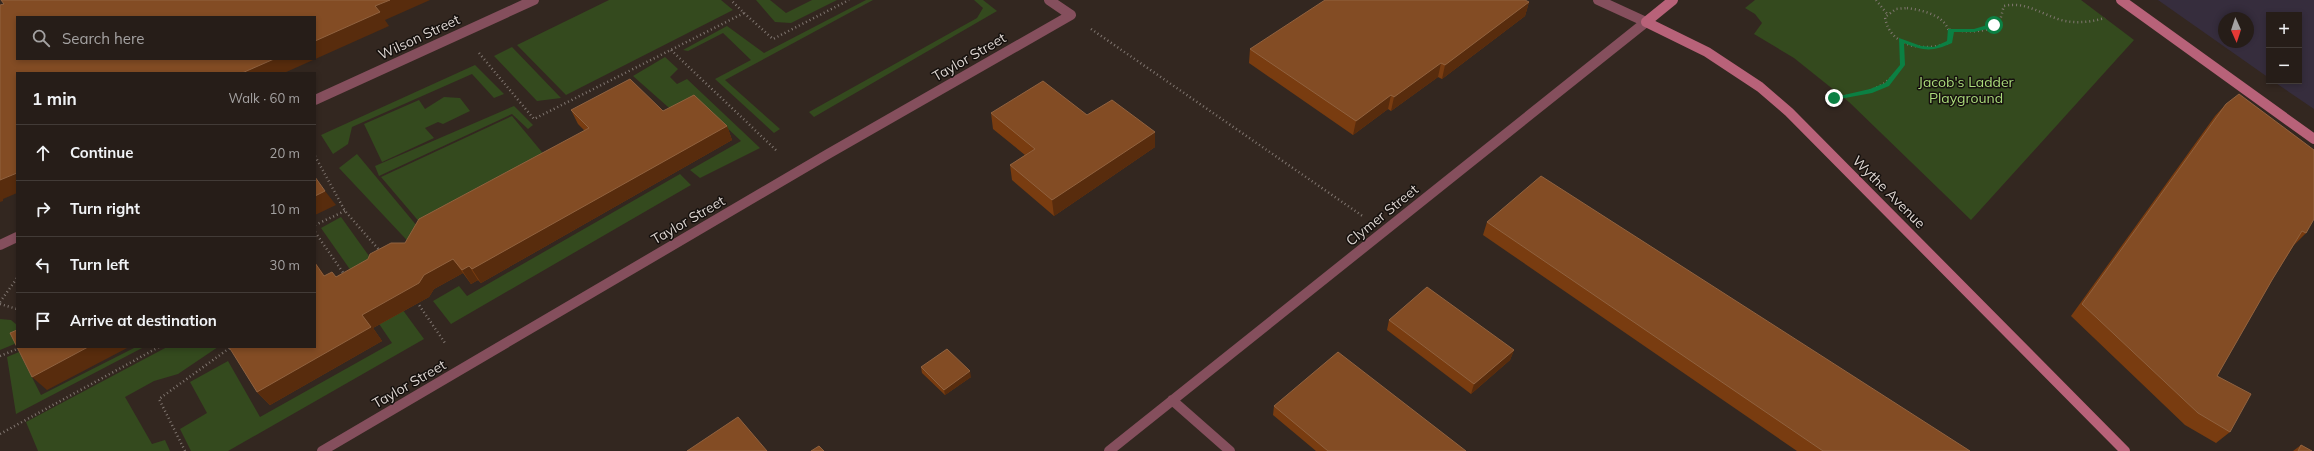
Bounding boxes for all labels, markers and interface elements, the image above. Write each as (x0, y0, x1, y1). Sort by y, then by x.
street label: Wilson Street (375, 10, 463, 64)
north arrow (2218, 12, 2254, 48)
map controls (2266, 12, 2302, 84)
button: + (2266, 12, 2302, 48)
search box (16, 16, 316, 60)
route start (1985, 16, 2003, 34)
icon: search (30, 27, 52, 49)
text: Search here (62, 29, 144, 48)
street label: Taylor Street (929, 29, 1009, 85)
button: − (2266, 48, 2302, 84)
park label: Jacob's Ladder Playground (1918, 73, 2015, 107)
text: 1 min (32, 88, 77, 109)
route end (1825, 89, 1843, 107)
text: Walk · 60 m (229, 90, 300, 106)
icon: ahead (32, 142, 54, 164)
text: Continue (70, 143, 133, 162)
text: 20 m (270, 145, 300, 161)
street label: Wythe Avenue (1849, 152, 1929, 232)
street label: Clymer Street (1342, 180, 1422, 250)
street label: Taylor Street (648, 192, 728, 248)
icon: right (32, 198, 54, 220)
text: Turn right (70, 199, 140, 218)
text: 10 m (270, 201, 300, 217)
icon: left (32, 254, 54, 276)
text: Turn left (70, 255, 129, 274)
text: 30 m (270, 257, 300, 273)
icon: arrive (32, 310, 54, 332)
text: Arrive at destination (70, 311, 217, 330)
street label: Taylor Street (369, 356, 449, 412)

